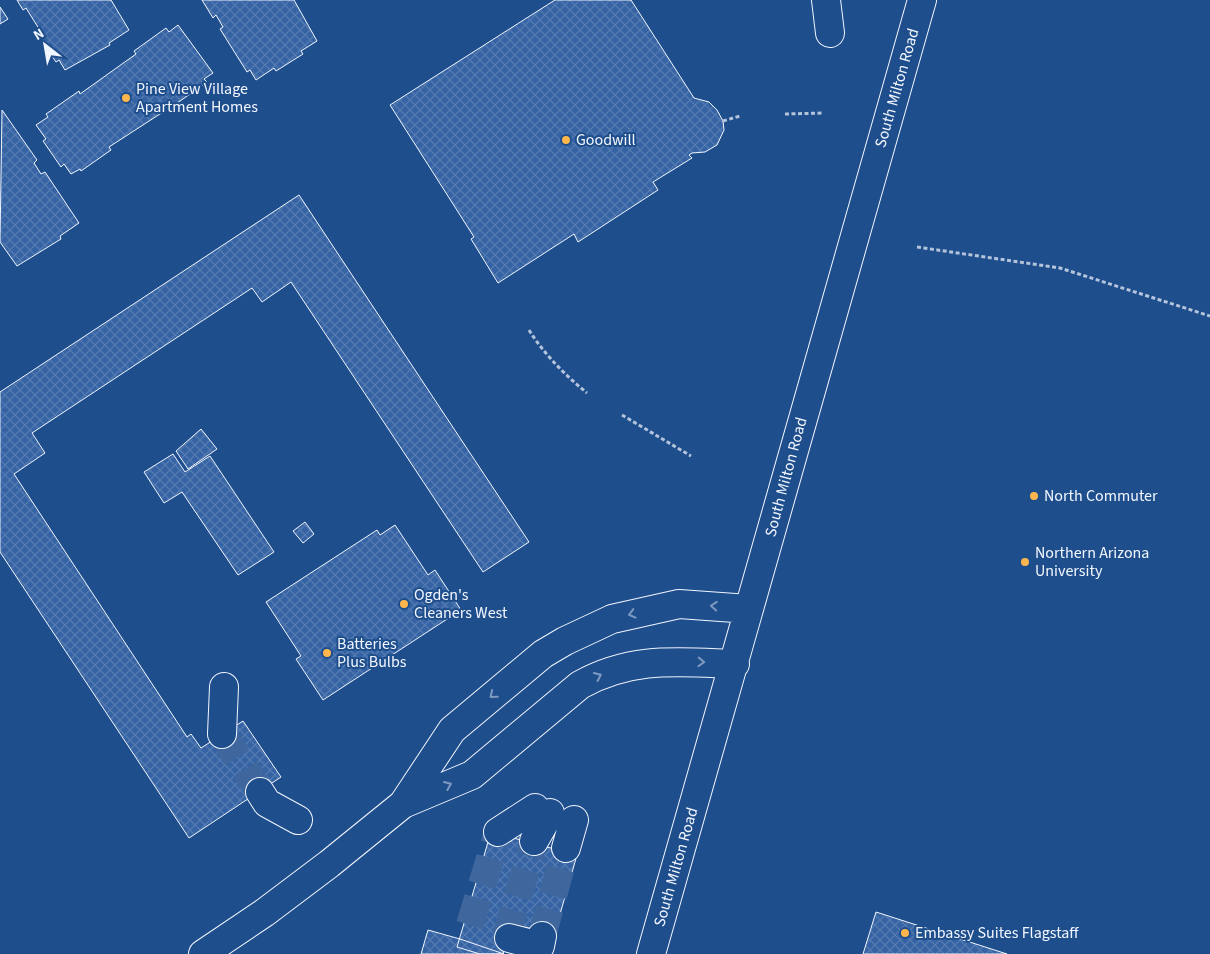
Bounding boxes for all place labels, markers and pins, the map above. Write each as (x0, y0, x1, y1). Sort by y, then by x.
place label: Pine View Village Apartment Homes (136, 78, 258, 118)
marker: Pine View Village Apartment Homes (120, 92, 132, 104)
place label: Goodwill (576, 129, 636, 151)
marker: Goodwill (560, 134, 572, 146)
place label: North Commuter (1044, 485, 1158, 507)
marker: North Commuter (1028, 490, 1040, 502)
place label: Northern Arizona University (1035, 542, 1149, 582)
marker: Northern Arizona University (1019, 556, 1031, 568)
place label: Ogden's Cleaners West (414, 584, 508, 624)
marker: Ogden's Cleaners West (398, 598, 410, 610)
place label: Batteries Plus Bulbs (337, 633, 407, 673)
marker: Batteries Plus Bulbs (321, 647, 333, 659)
place label: Embassy Suites Flagstaff (915, 922, 1079, 944)
marker: Embassy Suites Flagstaff (899, 927, 911, 939)

